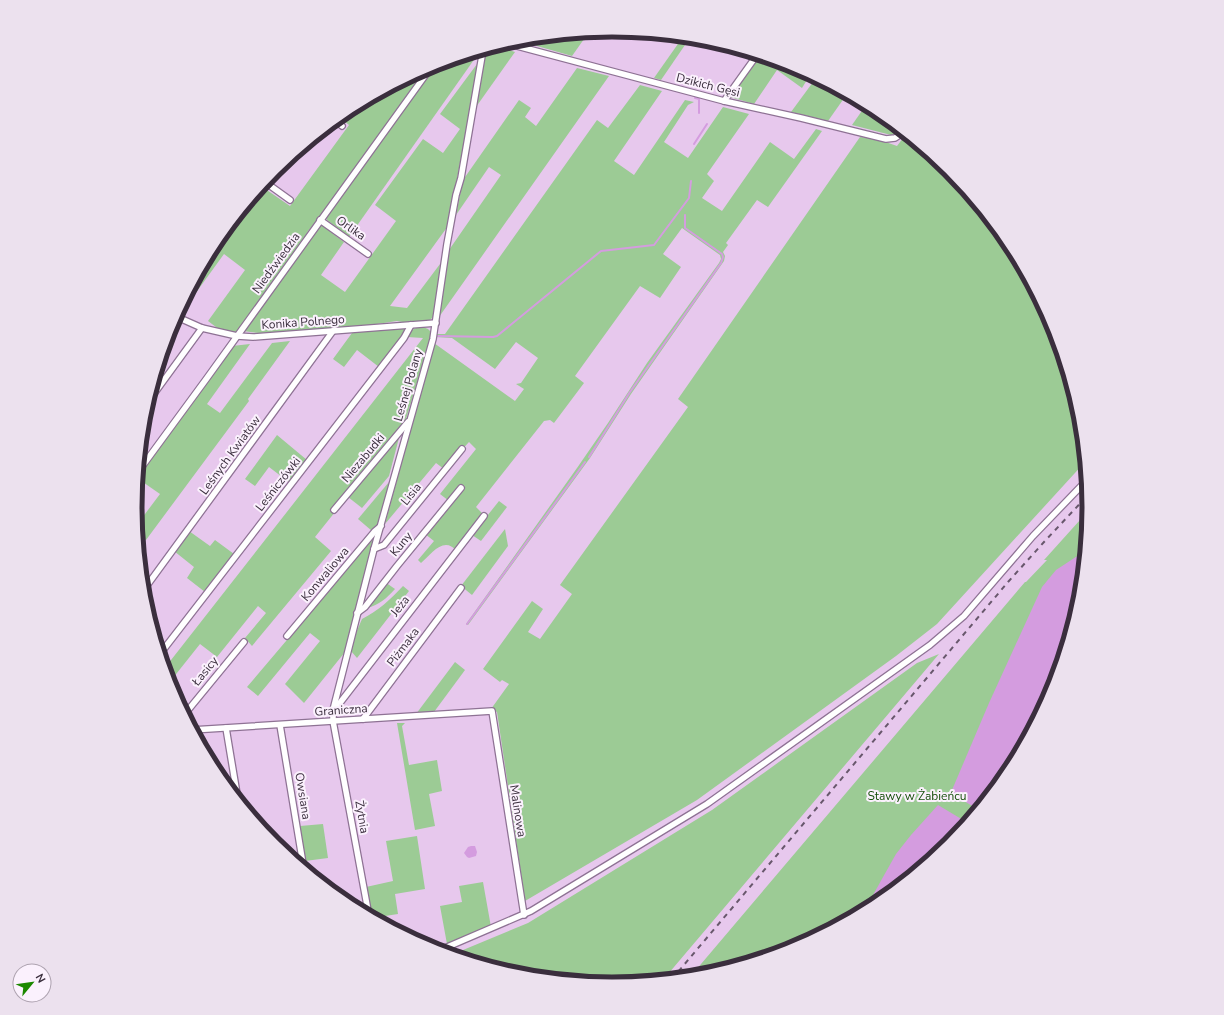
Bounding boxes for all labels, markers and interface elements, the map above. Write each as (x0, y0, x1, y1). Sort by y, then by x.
street label: Dzikich Gęsi (674, 69, 742, 101)
street label: Orlika (333, 212, 369, 244)
street label: Niedźwiedzia (249, 229, 303, 297)
street label: Konika Polnego (261, 311, 346, 333)
street label: Leśnej Polany (390, 346, 426, 423)
street label: Leśnych Kwiatów (196, 412, 264, 498)
street label: Niezabudki (338, 430, 388, 486)
street label: Leśniczówki (252, 454, 304, 514)
street label: Lisia (397, 480, 425, 508)
street label: Kuny (386, 528, 416, 560)
street label: Konwaliowa (298, 543, 352, 605)
street label: Jeża (386, 592, 413, 620)
street label: Piżmaka (383, 624, 423, 670)
street label: Łasicy (188, 652, 222, 690)
street label: Graniczna (314, 700, 368, 720)
street label: Owsiana (291, 771, 315, 821)
street label: Malinowa (506, 784, 530, 838)
park label: Stawy w Żabieńcu (867, 788, 967, 804)
street label: Żytnia (351, 799, 373, 835)
north arrow (12, 963, 52, 1003)
text: N (32, 971, 49, 986)

